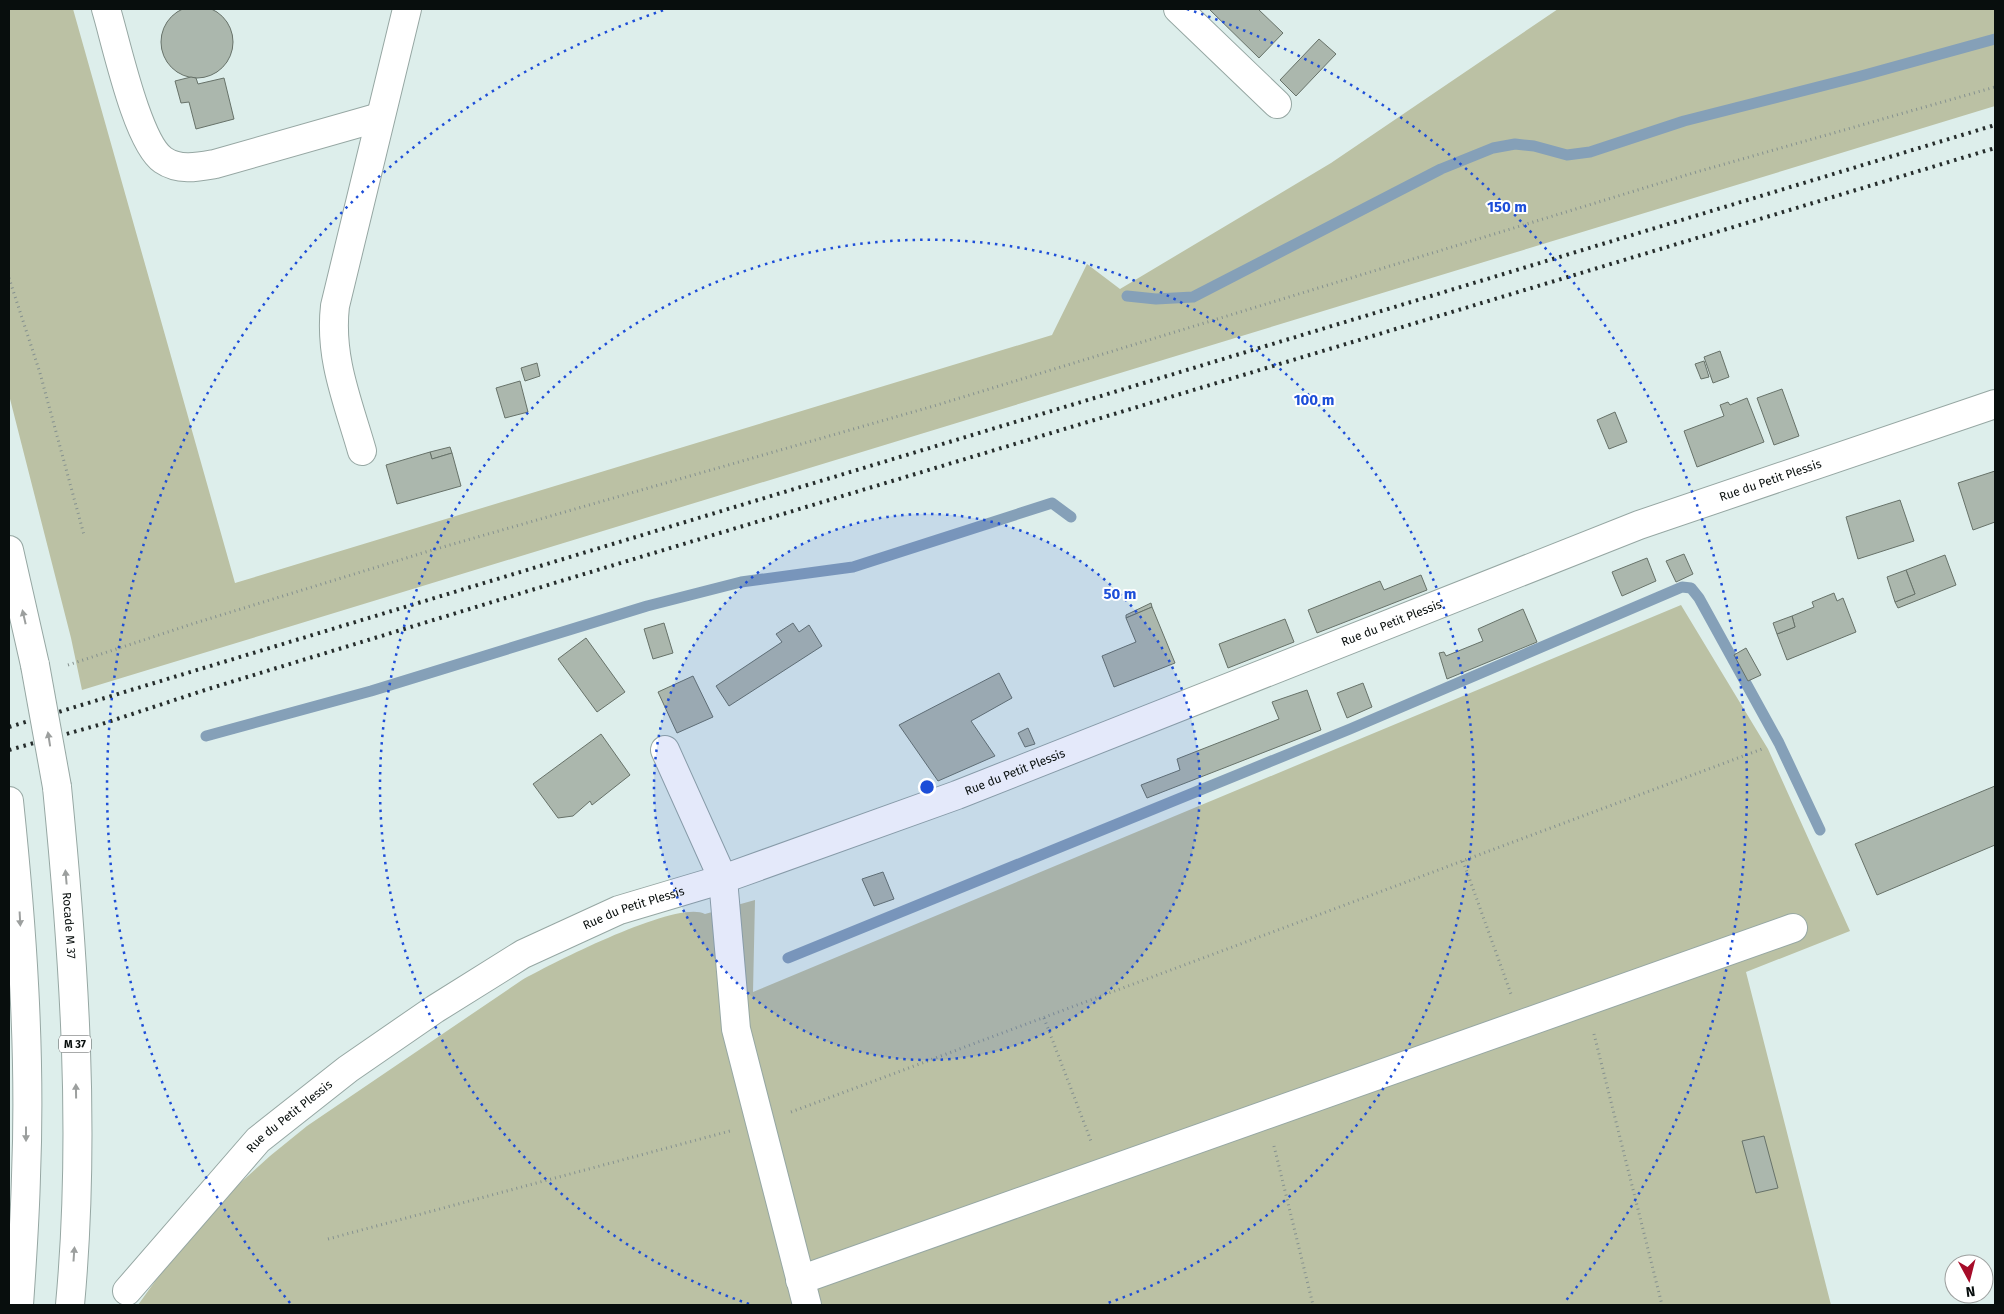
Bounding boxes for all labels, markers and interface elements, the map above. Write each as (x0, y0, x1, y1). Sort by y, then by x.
text: 150 m (1487, 198, 1527, 216)
text: 100 m (1294, 391, 1334, 409)
street label: Rue du Petit Plessis (1718, 456, 1824, 504)
text: 50 m (1103, 585, 1137, 603)
street label: Rue du Petit Plessis (1339, 597, 1444, 649)
one-way arrow (20, 610, 28, 625)
one-way arrow (45, 731, 53, 747)
street label: Rue du Petit Plessis (963, 746, 1067, 798)
centre of rings (918, 778, 936, 796)
one-way arrow (62, 868, 70, 884)
street label: Rue du Petit Plessis (581, 884, 686, 933)
street label: Rocade M 37 (60, 892, 78, 959)
one-way arrow (17, 911, 25, 927)
road number: M 37 (59, 1036, 91, 1052)
street label: Rue du Petit Plessis (243, 1077, 335, 1155)
one-way arrow (72, 1083, 80, 1099)
one-way arrow (22, 1126, 30, 1142)
one-way arrow (70, 1245, 78, 1261)
north arrow (1944, 1254, 1994, 1304)
text: N (1965, 1282, 1976, 1300)

